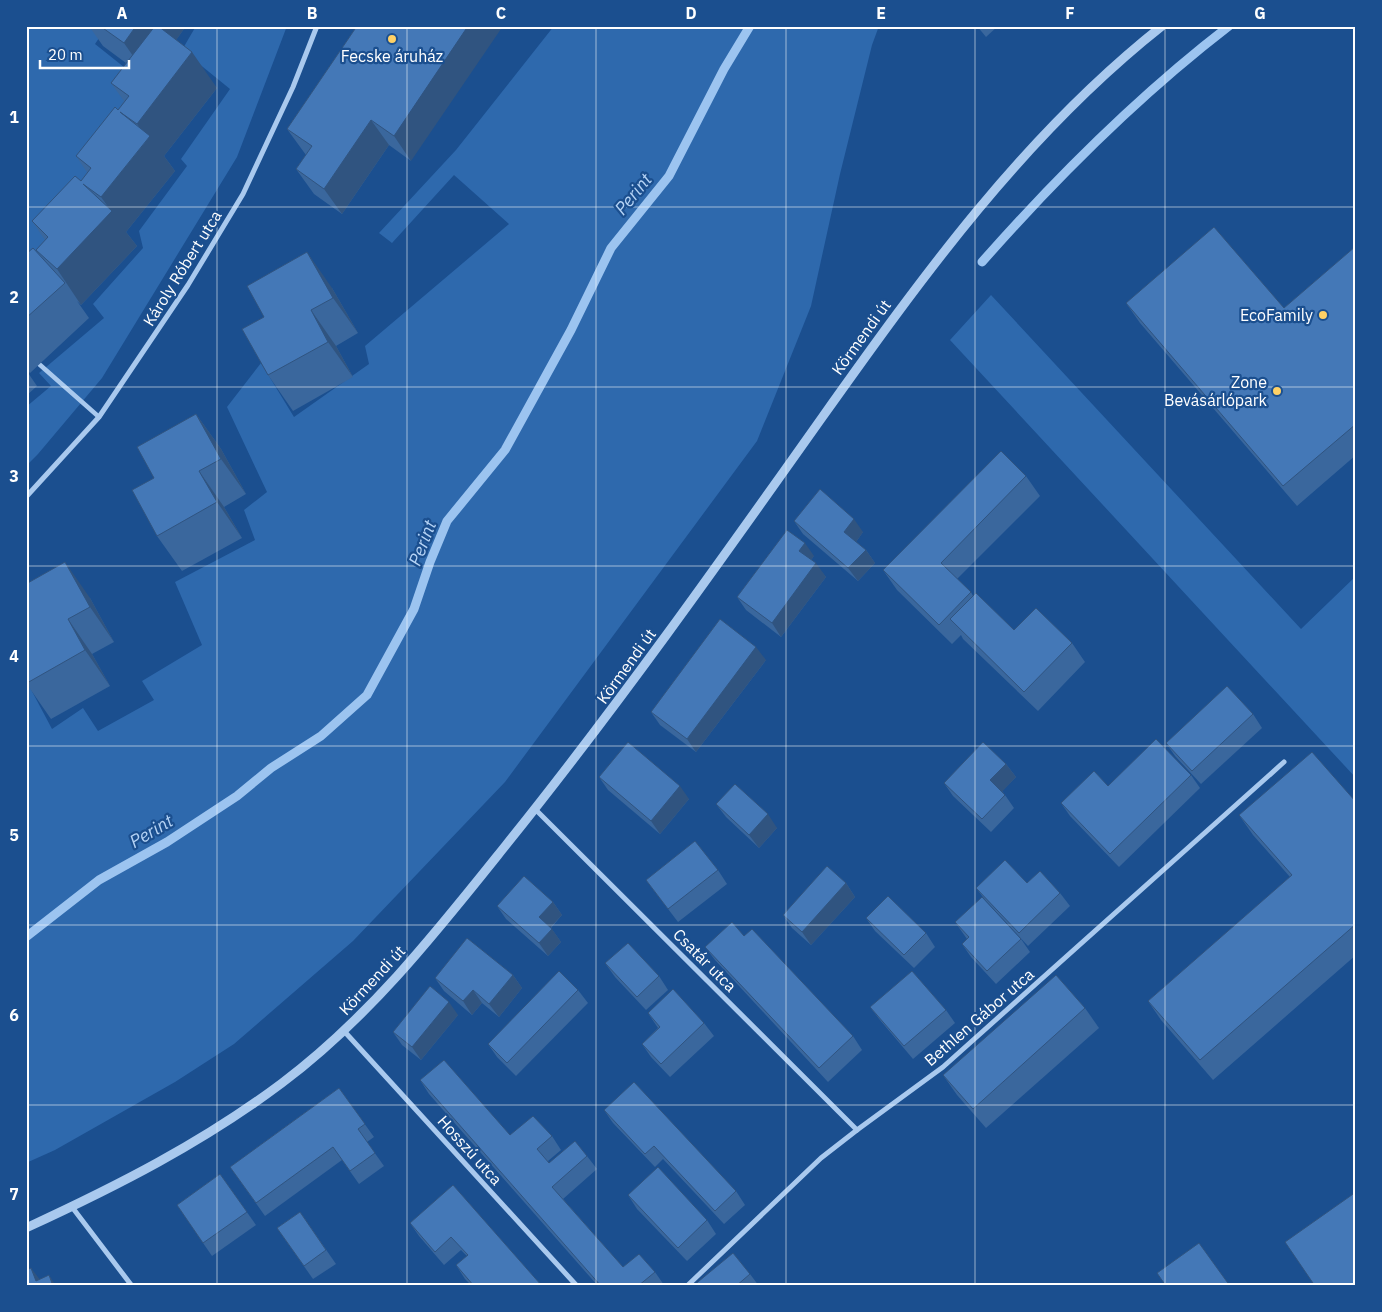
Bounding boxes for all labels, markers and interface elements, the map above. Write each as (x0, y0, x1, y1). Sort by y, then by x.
text: A (117, 3, 128, 23)
text: B (307, 3, 318, 23)
text: C (496, 3, 506, 23)
text: D (685, 3, 697, 23)
text: E (876, 3, 886, 23)
text: F (1065, 3, 1075, 23)
text: G (1254, 3, 1266, 23)
marker: Fecske áruház (386, 33, 398, 45)
scale bar (40, 38, 129, 70)
text: 20 m (48, 45, 83, 64)
place label: Fecske áruház (341, 46, 443, 66)
text: 1 (9, 107, 19, 127)
water label: Perint (609, 168, 657, 219)
street label: Károly Róbert utca (138, 206, 226, 330)
text: 2 (9, 287, 19, 307)
street label: Körmendi út (827, 295, 895, 379)
place label: EcoFamily (1240, 305, 1313, 325)
marker: EcoFamily (1317, 309, 1329, 321)
place label: Zone Bevásárlópark (1164, 372, 1268, 410)
marker: Zone Bevásárlópark (1271, 385, 1283, 397)
text: 3 (9, 466, 19, 486)
water label: Perint (403, 516, 442, 569)
street label: Körmendi út (592, 624, 660, 708)
text: 4 (9, 646, 19, 666)
water label: Perint (125, 808, 178, 853)
text: 5 (9, 825, 19, 845)
street label: Csatár utca (669, 924, 741, 996)
street label: Körmendi út (335, 941, 409, 1019)
street label: Bethlen Gábor utca (920, 964, 1038, 1070)
text: 6 (9, 1005, 19, 1025)
street label: Hosszú utca (433, 1111, 507, 1189)
text: 7 (9, 1184, 19, 1204)

